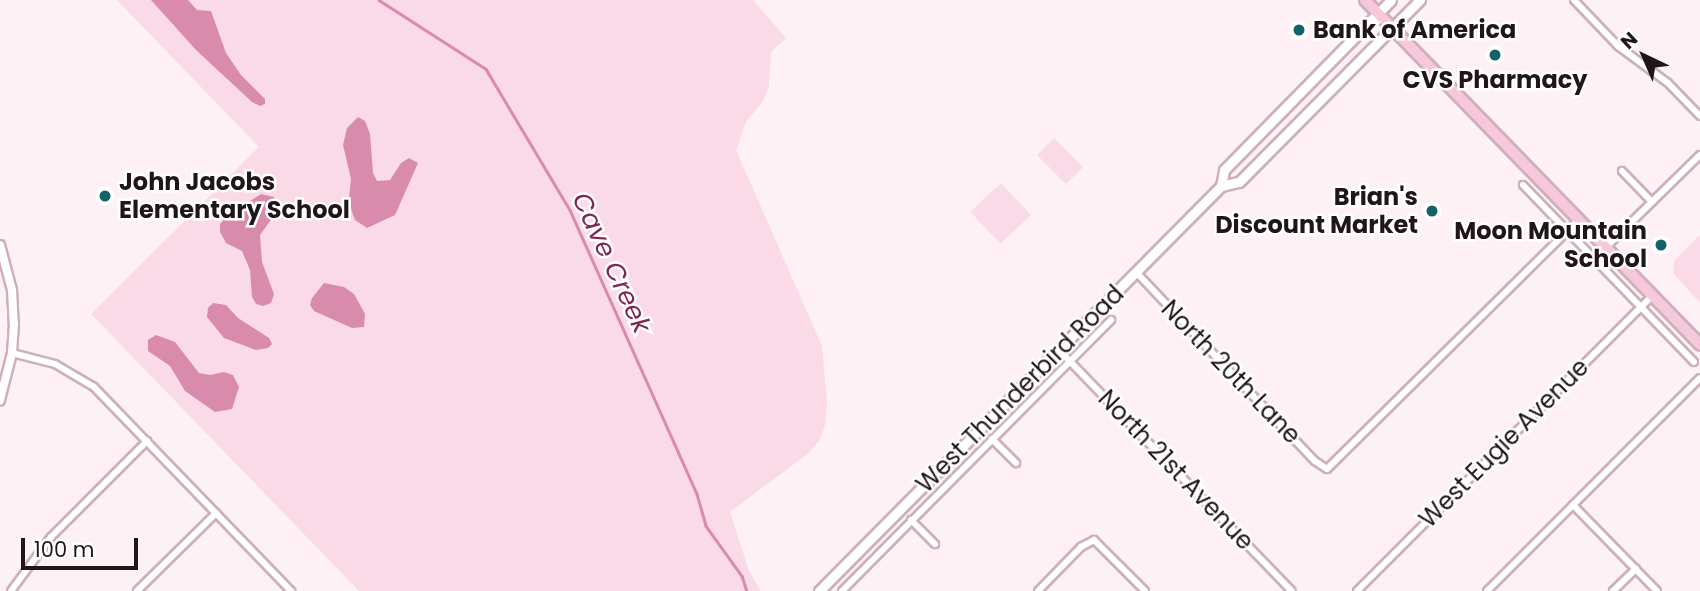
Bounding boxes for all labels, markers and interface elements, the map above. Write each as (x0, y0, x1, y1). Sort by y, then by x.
place label: Bank of America (1313, 16, 1516, 44)
north arrow (1609, 21, 1679, 91)
marker: Bank of America (1291, 22, 1307, 38)
text: N (1615, 26, 1644, 55)
marker: CVS Pharmacy (1487, 47, 1503, 63)
place label: CVS Pharmacy (1403, 66, 1587, 94)
place label: John Jacobs Elementary School (119, 168, 350, 224)
place label: Brian's Discount Market (1215, 183, 1418, 239)
marker: John Jacobs Elementary School (97, 188, 113, 204)
water label: Cave Creek (565, 188, 657, 338)
marker: Brian's Discount Market (1424, 203, 1440, 219)
place label: Moon Mountain School (1454, 217, 1647, 273)
marker: Moon Mountain School (1653, 237, 1669, 253)
street label: West Thunderbird Road (910, 279, 1130, 499)
street label: North 20th Lane (1155, 294, 1307, 450)
street label: West Eugie Avenue (1413, 352, 1595, 534)
street label: North 21st Avenue (1092, 384, 1260, 556)
scale bar (24, 524, 142, 568)
text: 100 m (34, 535, 94, 564)

